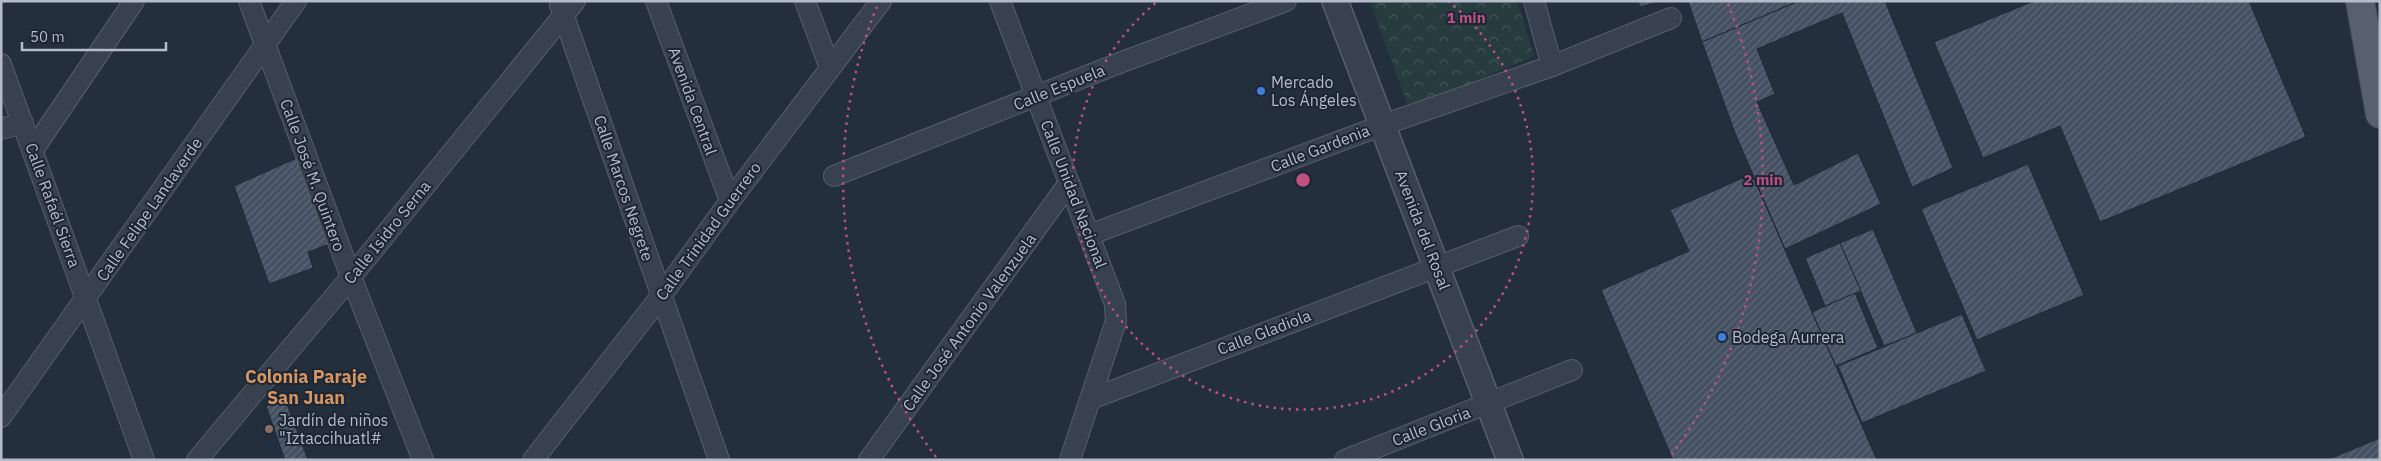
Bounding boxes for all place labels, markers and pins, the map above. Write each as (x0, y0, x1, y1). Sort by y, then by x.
place label: Mercado Los Ángeles (1271, 72, 1357, 110)
marker: Mercado Los Ángeles (1255, 85, 1267, 97)
centre of rings (1294, 171, 1312, 189)
place label: Bodega Aurrera (1732, 327, 1845, 347)
marker: Bodega Aurrera (1716, 331, 1728, 343)
place label: Jardín de niños "Iztaccihuatl# (279, 410, 388, 448)
marker: Jardín de niños "Iztaccihuatl# (263, 423, 275, 435)

